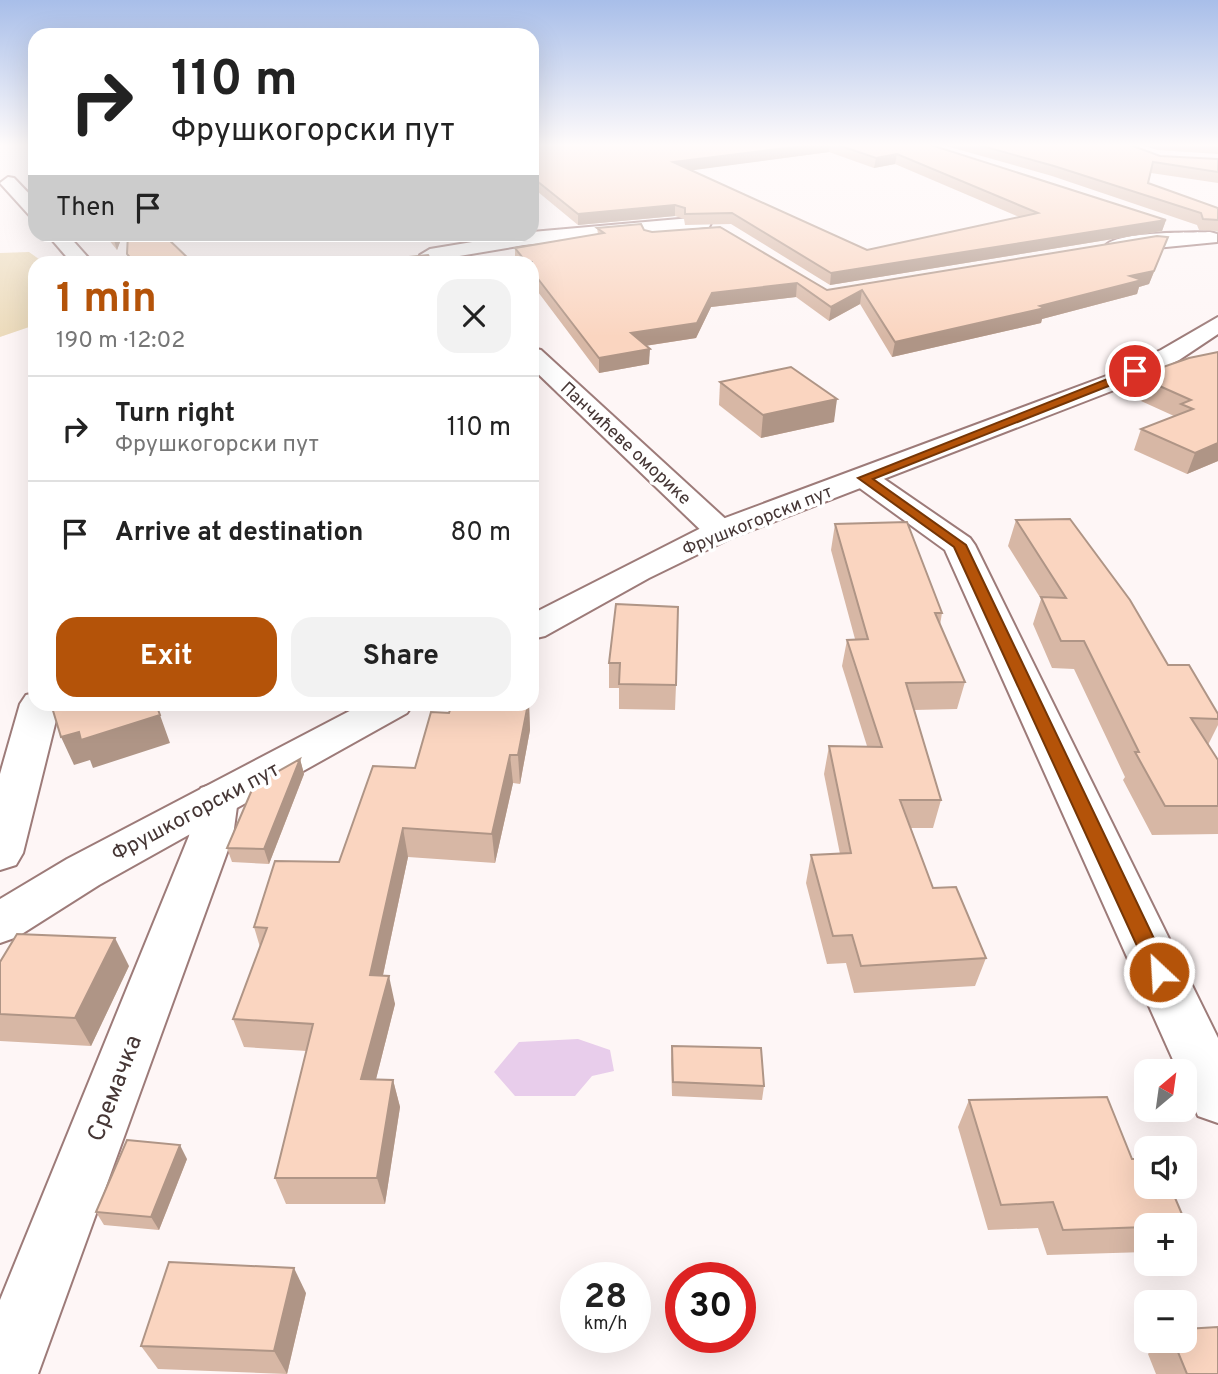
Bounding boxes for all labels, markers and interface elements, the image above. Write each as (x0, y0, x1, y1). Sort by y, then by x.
text: 110 m (171, 51, 298, 113)
icon: right (56, 56, 147, 147)
text: Фрушкогорски пут (171, 112, 455, 152)
icon: arrive (129, 189, 167, 227)
text: Then (56, 192, 115, 225)
text: 1 min (56, 274, 157, 327)
button: close (437, 279, 511, 353)
text: 190 m · 12:02 (56, 327, 185, 356)
pin (1105, 341, 1165, 401)
icon: arrive (1116, 352, 1154, 390)
street label: Панчићеве оморике (555, 378, 695, 511)
text: Turn right (115, 398, 235, 431)
icon: right (56, 410, 94, 448)
text: 110 m (447, 412, 511, 445)
text: Фрушкогорски пут (115, 431, 319, 460)
street label: Фрушкогорски пут (679, 481, 836, 562)
icon: arrive (56, 515, 94, 553)
text: Arrive at destination (115, 517, 363, 550)
text: 80 m (451, 517, 511, 550)
button: Exit (56, 617, 277, 697)
button: Share (291, 617, 511, 697)
street label: Фрушкогорски пут (107, 757, 284, 868)
position arrow (1122, 935, 1196, 1009)
street label: Сремачка (82, 1031, 150, 1146)
north arrow (1134, 1059, 1197, 1122)
map controls (1134, 1059, 1197, 1353)
button: sound (1134, 1136, 1197, 1199)
button: + (1134, 1213, 1197, 1276)
speed limit sign: 30 (665, 1262, 756, 1353)
text: 28 (584, 1276, 627, 1320)
button: − (1134, 1290, 1197, 1353)
text: km/h (584, 1313, 627, 1336)

